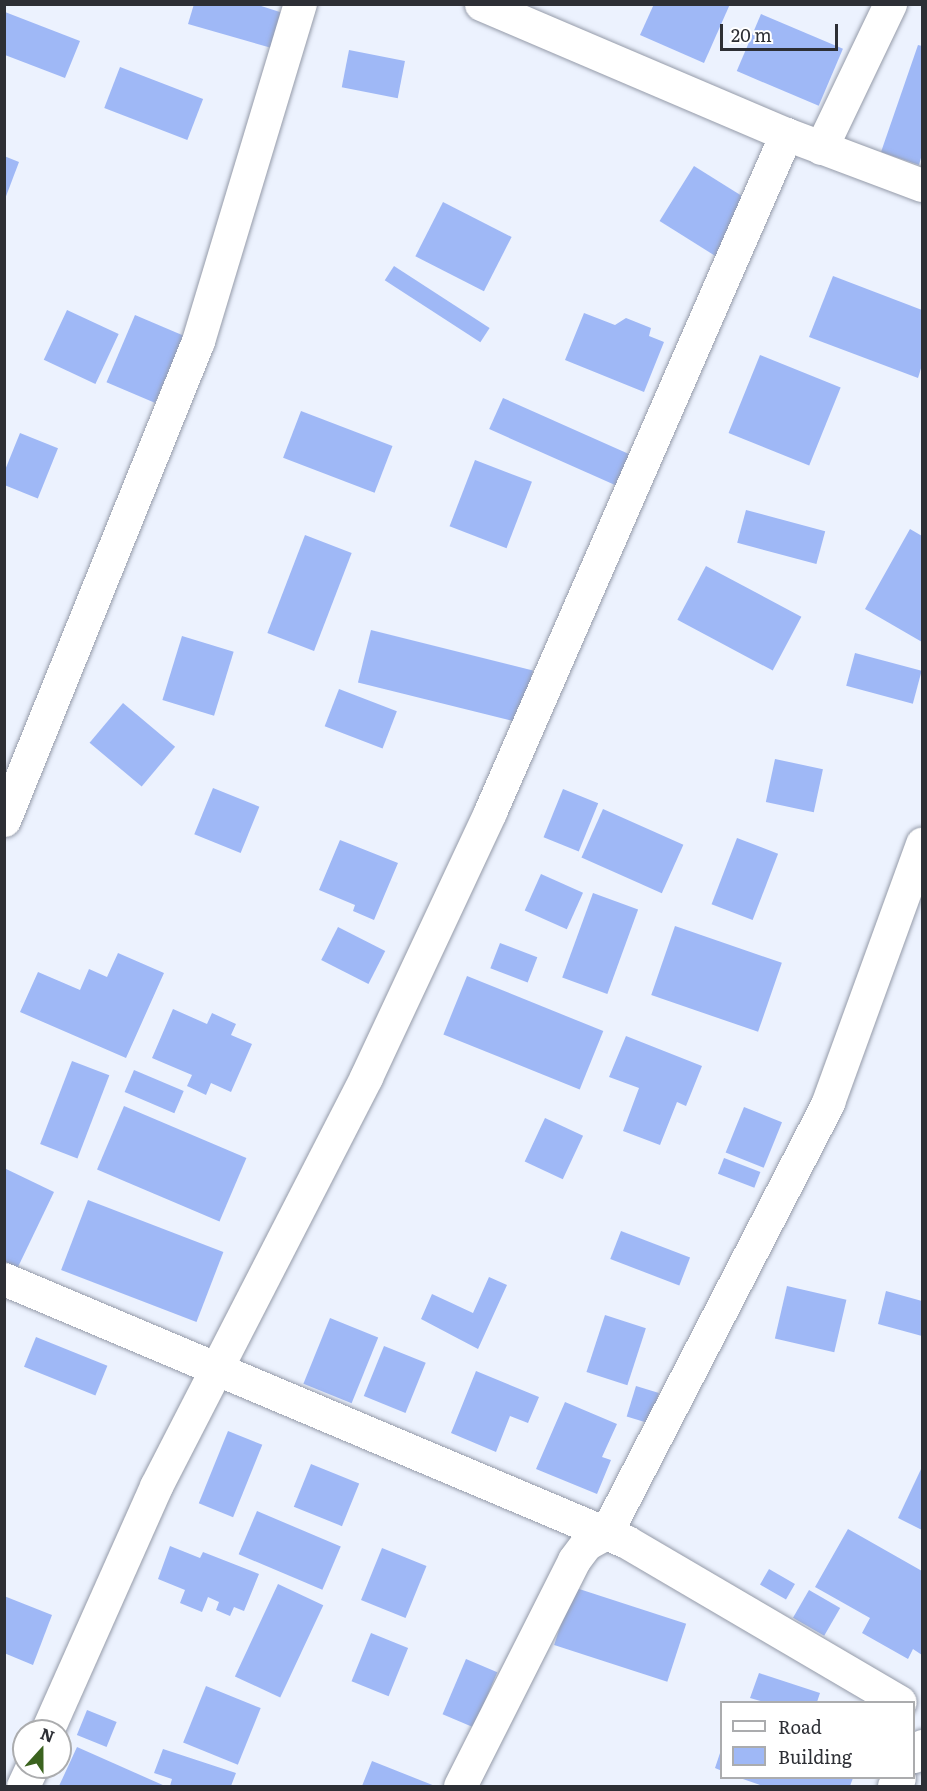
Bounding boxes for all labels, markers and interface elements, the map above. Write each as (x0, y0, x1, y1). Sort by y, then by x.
scale bar (723, 12, 842, 50)
text: 20 m (731, 21, 772, 48)
legend (720, 1701, 915, 1779)
text: Road (778, 1713, 822, 1740)
north arrow (12, 1719, 72, 1779)
text: N (37, 1720, 58, 1748)
text: Building (778, 1743, 852, 1770)

